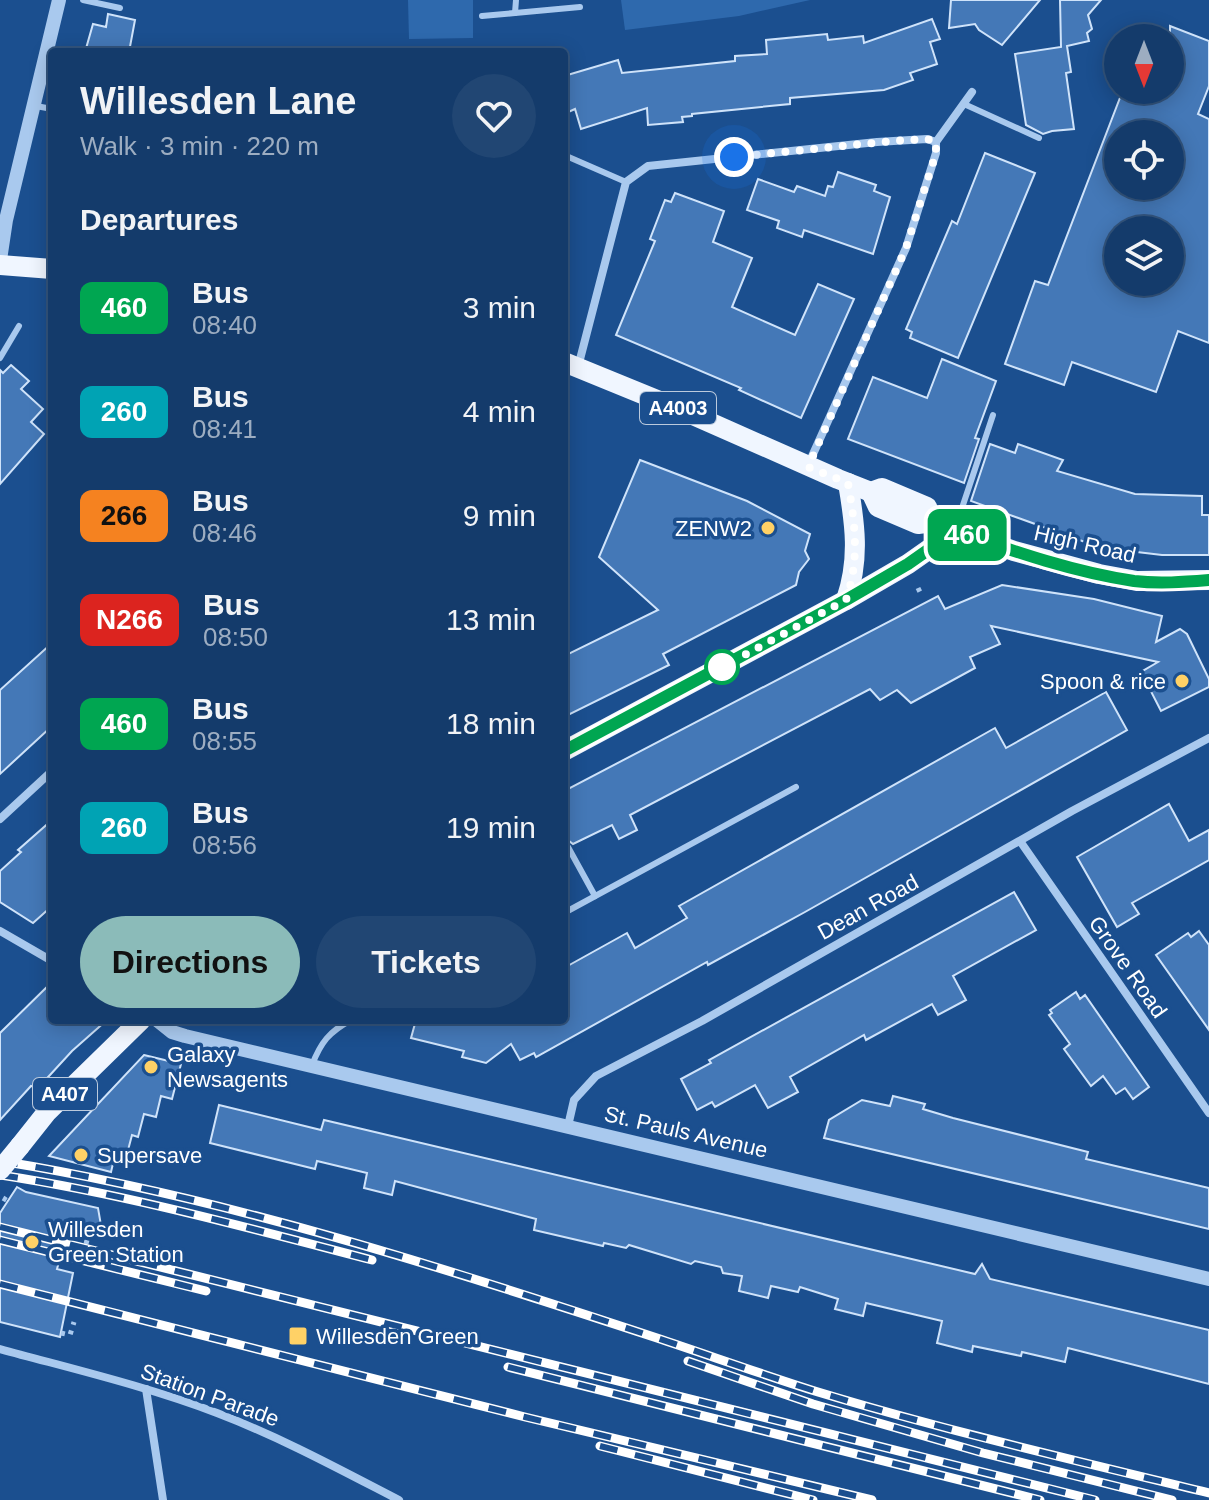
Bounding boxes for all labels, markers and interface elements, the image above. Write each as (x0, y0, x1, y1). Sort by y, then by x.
north arrow (1104, 24, 1184, 104)
map controls (1104, 24, 1184, 296)
button: heart (452, 74, 536, 158)
text: Willesden Lane (80, 80, 356, 122)
button: locate (1104, 120, 1184, 200)
text: Walk · 3 min · 220 m (80, 131, 319, 161)
your location (714, 137, 754, 177)
text: Departures (80, 203, 238, 236)
button: layers (1104, 216, 1184, 296)
text: Bus (192, 276, 249, 309)
text: 3 min (463, 291, 536, 324)
text: 460 (101, 292, 147, 323)
text: 08:40 (192, 310, 257, 340)
text: Bus (192, 380, 249, 413)
road number: A4003 (640, 392, 716, 424)
text: 4 min (463, 395, 536, 428)
text: 260 (101, 396, 147, 427)
text: 08:41 (192, 414, 257, 444)
text: Bus (192, 484, 249, 517)
text: 9 min (463, 499, 536, 532)
text: 266 (101, 500, 147, 531)
line badge: 460 (921, 509, 1013, 561)
place label: ZENW2 (675, 516, 752, 541)
text: 08:46 (192, 518, 257, 548)
marker: ZENW2 (759, 519, 777, 537)
text: 460 (944, 519, 990, 550)
street label: High Road (1032, 520, 1138, 568)
text: Bus (203, 588, 260, 621)
text: 13 min (446, 603, 536, 636)
text: N266 (96, 604, 163, 635)
text: 08:50 (203, 622, 268, 652)
unlabelled marker (705, 650, 739, 684)
place label: Spoon & rice (1040, 669, 1166, 694)
marker: Spoon & rice (1173, 672, 1191, 690)
text: Bus (192, 692, 249, 725)
text: 18 min (446, 707, 536, 740)
text: 460 (101, 708, 147, 739)
text: 08:55 (192, 726, 257, 756)
text: Bus (192, 796, 249, 829)
text: 19 min (446, 811, 536, 844)
text: 260 (101, 812, 147, 843)
text: 08:56 (192, 830, 257, 860)
street label: Dean Road (813, 869, 923, 945)
street label: Grove Road (1084, 911, 1172, 1023)
button: Directions (80, 916, 300, 1008)
button: Tickets (316, 916, 536, 1008)
place label: Galaxy Newsagents (167, 1042, 288, 1092)
marker: Galaxy Newsagents (142, 1058, 160, 1076)
road number: A407 (33, 1078, 97, 1110)
street label: St. Pauls Avenue (602, 1101, 770, 1163)
place label: Supersave (97, 1143, 202, 1168)
marker: Supersave (72, 1146, 90, 1164)
place label: Willesden Green Station (48, 1217, 184, 1267)
marker: Willesden Green Station (23, 1233, 41, 1251)
place label: Willesden Green (316, 1324, 479, 1349)
marker: Willesden Green (287, 1325, 309, 1347)
street label: Station Parade (137, 1358, 283, 1432)

